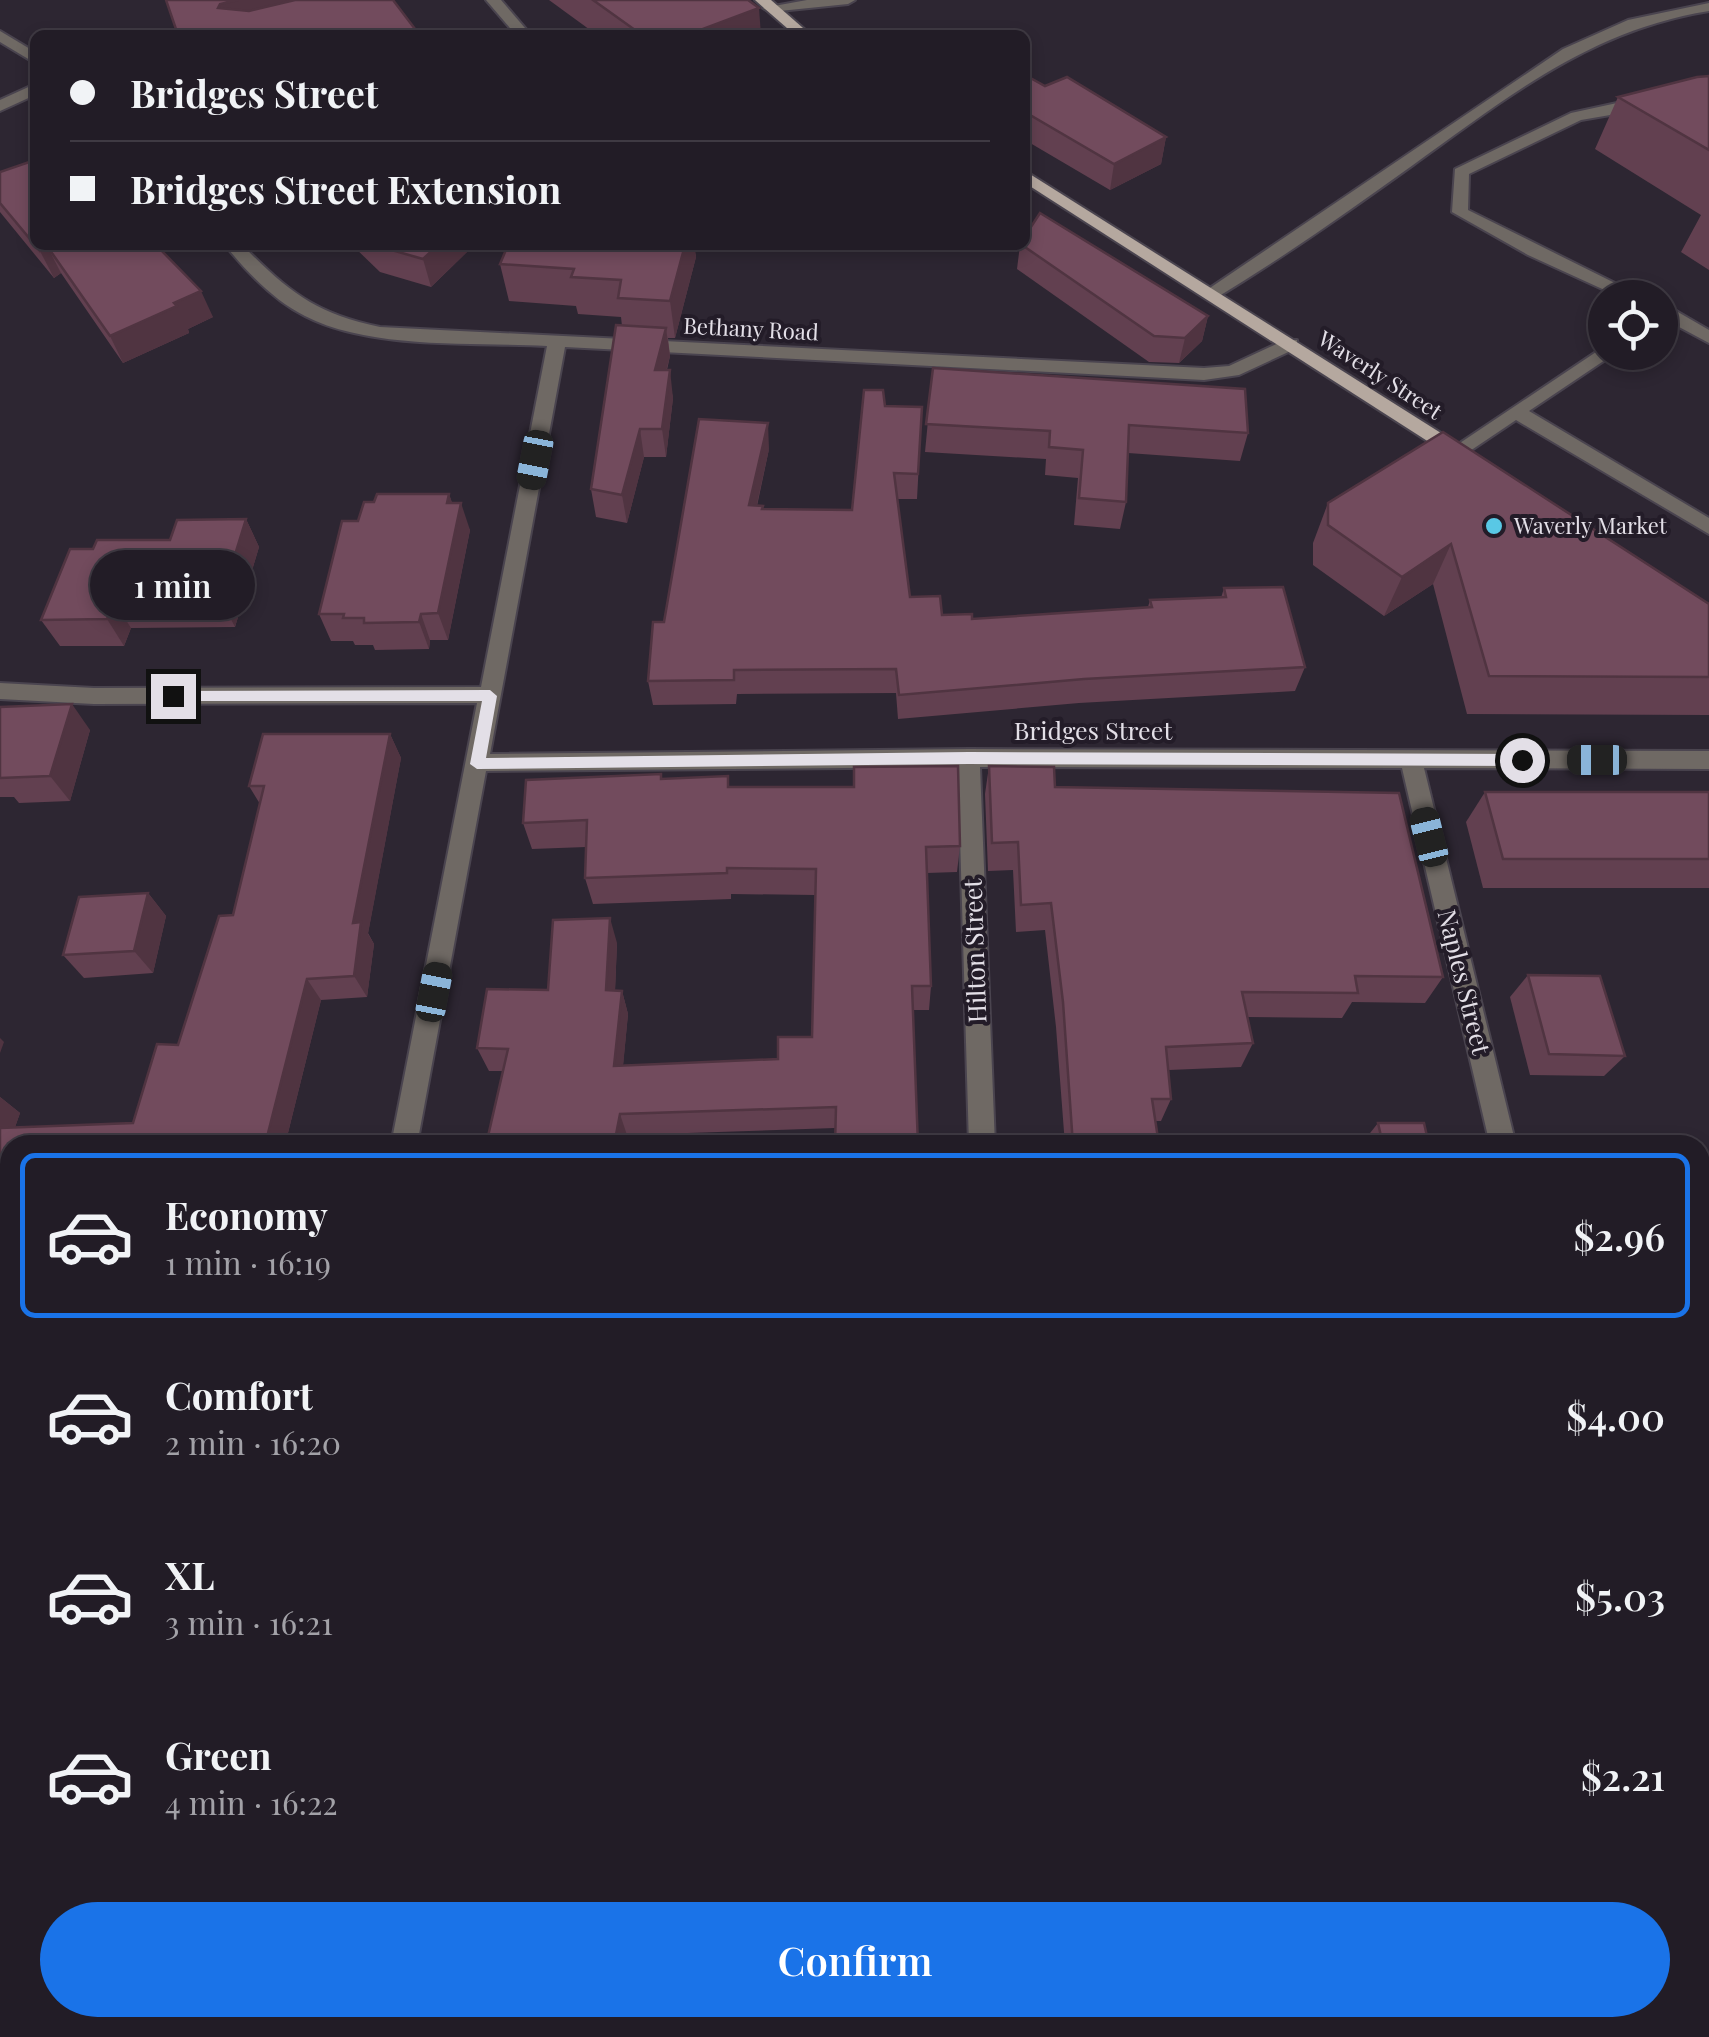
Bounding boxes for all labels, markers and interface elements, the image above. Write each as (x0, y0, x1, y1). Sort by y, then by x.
text: Bridges Street (130, 67, 378, 118)
text: Bridges Street Extension (130, 163, 561, 214)
map controls (1588, 280, 1678, 370)
button: locate (1588, 280, 1678, 370)
street label: Bethany Road (683, 309, 820, 347)
street label: Waverly Street (1312, 322, 1449, 426)
car (515, 428, 555, 492)
place label: Waverly Market (1513, 510, 1668, 540)
marker: Waverly Market (1483, 515, 1505, 537)
callout: 1 min (90, 551, 256, 621)
text: 1 min (134, 563, 211, 606)
route end (151, 674, 196, 719)
street label: Bridges Street (1014, 713, 1173, 746)
route start (1500, 738, 1545, 783)
car (1567, 745, 1627, 775)
car (1407, 804, 1451, 870)
street label: Hilton Street (954, 877, 993, 1024)
street label: Naples Street (1432, 906, 1500, 1059)
car (414, 960, 454, 1024)
text: Economy (165, 1189, 328, 1240)
icon: car (45, 1191, 135, 1281)
text: $2.96 (1573, 1210, 1665, 1261)
text: 1 min · 16:19 (165, 1240, 331, 1283)
text: Comfort (165, 1369, 313, 1420)
icon: car (45, 1371, 135, 1461)
text: $4.00 (1566, 1390, 1665, 1441)
text: 2 min · 16:20 (165, 1420, 341, 1463)
text: XL (165, 1549, 214, 1600)
icon: car (45, 1551, 135, 1641)
text: $5.03 (1575, 1570, 1665, 1621)
text: 3 min · 16:21 (165, 1600, 333, 1643)
text: Green (165, 1729, 272, 1780)
icon: car (45, 1731, 135, 1821)
text: $2.21 (1581, 1750, 1665, 1801)
text: 4 min · 16:22 (165, 1780, 338, 1823)
button: Confirm (40, 1902, 1670, 2017)

